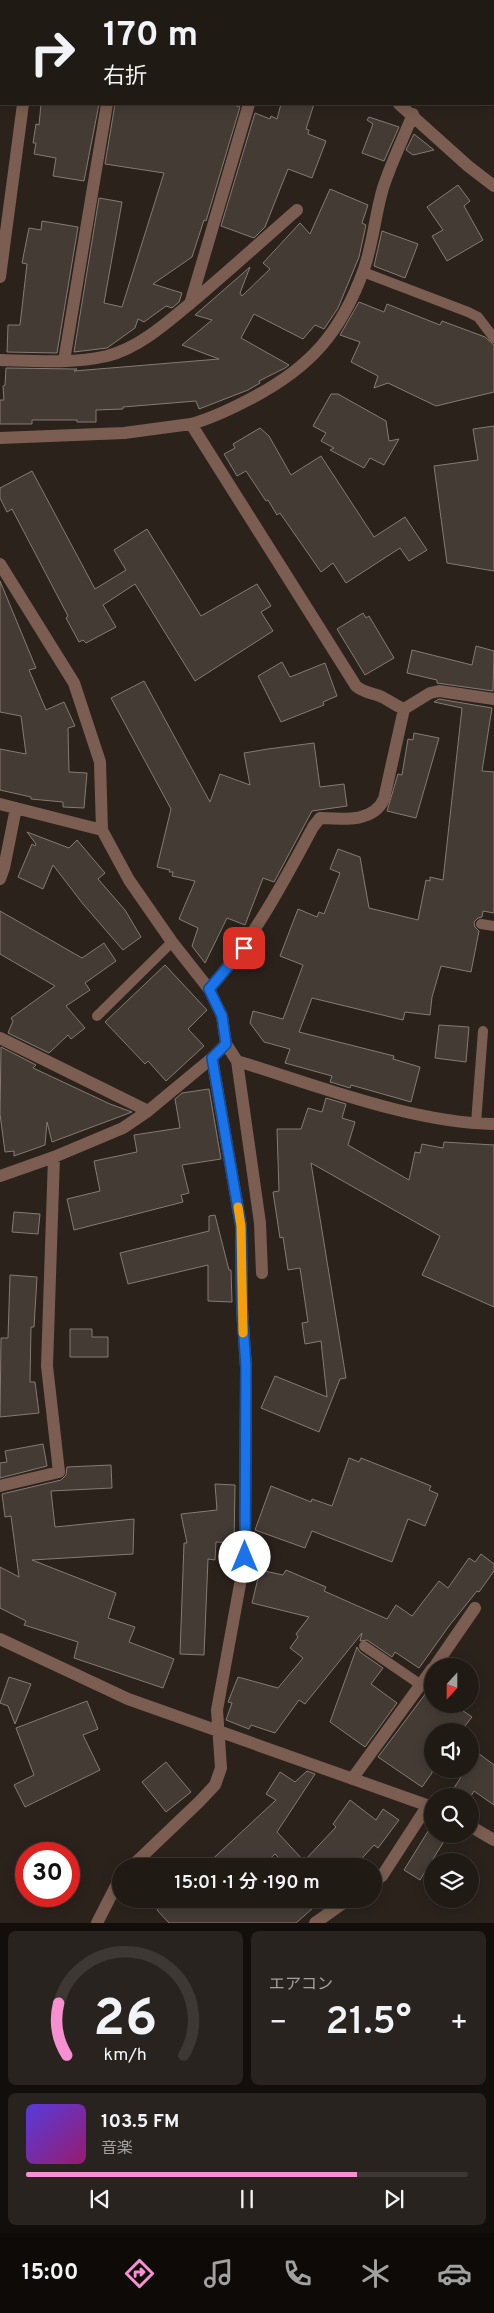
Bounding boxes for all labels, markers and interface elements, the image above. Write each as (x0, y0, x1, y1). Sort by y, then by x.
text: 170 m (103, 14, 198, 58)
icon: right (20, 20, 85, 85)
text: 右折 (103, 64, 147, 91)
pin (223, 927, 265, 969)
icon: arrive (230, 934, 258, 962)
position arrow (218, 1530, 270, 1582)
north arrow (424, 1658, 479, 1712)
map controls (424, 1658, 479, 1908)
button: sound (424, 1723, 479, 1778)
button: search (424, 1788, 479, 1843)
speed limit sign: 30 (15, 1842, 80, 1907)
button: layers (424, 1853, 479, 1908)
text: 15:01 · 1 分 · 190 m (174, 1871, 320, 1895)
text: エアコン (269, 1975, 333, 1995)
text: 26 (94, 1988, 157, 2054)
text: 21.5° (325, 1999, 412, 2048)
text: − (269, 2006, 287, 2042)
text: + (450, 2006, 468, 2042)
text: km/h (104, 2044, 147, 2067)
text: 103.5 FM (101, 2110, 179, 2134)
text: 音楽 (101, 2139, 133, 2159)
icon: previous (86, 2185, 114, 2213)
icon: pause (233, 2185, 261, 2213)
icon: next (380, 2185, 408, 2213)
icon: directions (122, 2256, 157, 2291)
icon: music (201, 2256, 236, 2291)
icon: phone (280, 2256, 315, 2291)
icon: climate (358, 2256, 393, 2291)
icon: car (437, 2256, 472, 2291)
text: 15:00 (22, 2260, 78, 2287)

